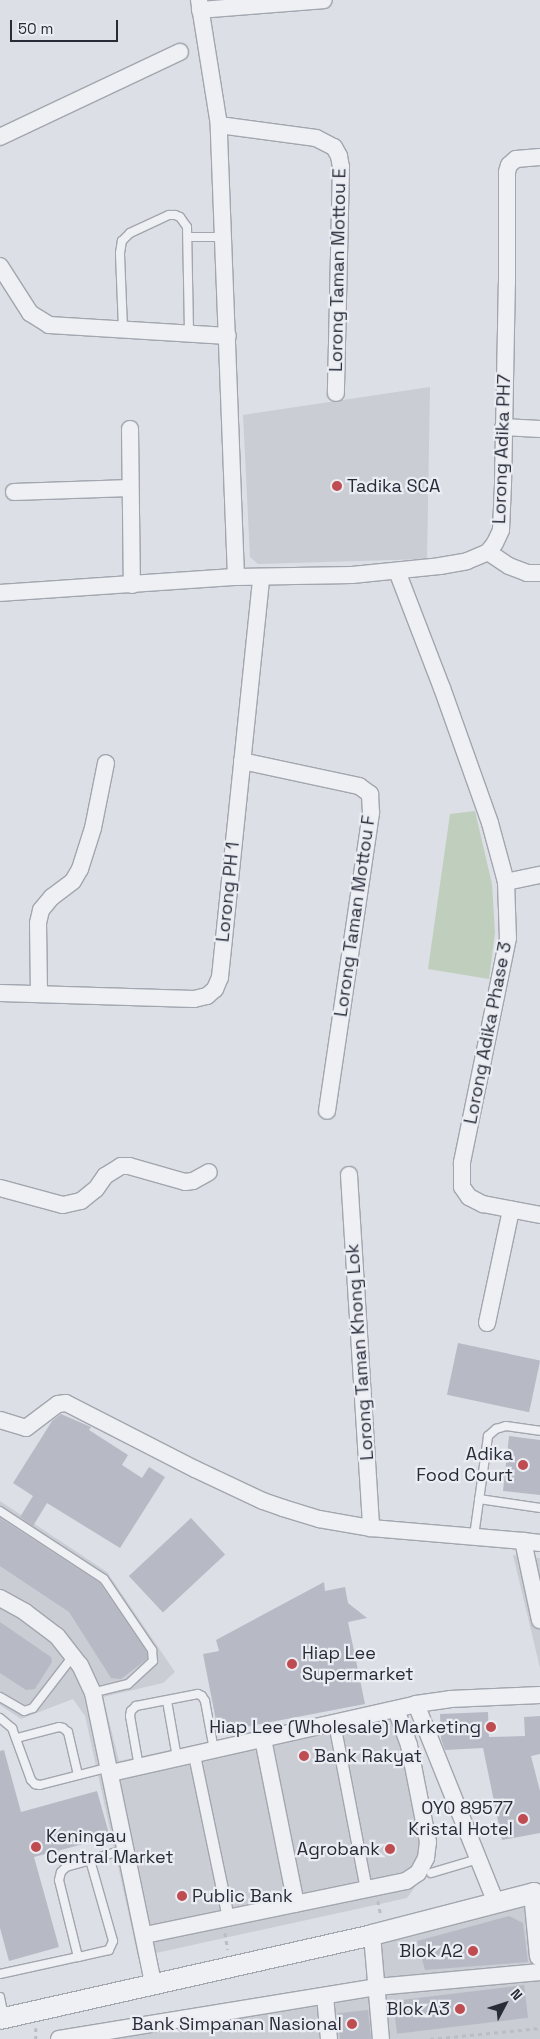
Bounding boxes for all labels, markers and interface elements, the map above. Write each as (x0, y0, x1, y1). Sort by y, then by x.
scale bar (12, 10, 120, 42)
text: 50 m (18, 19, 53, 38)
street label: Lorong Taman Mottou E (325, 168, 351, 372)
street label: Lorong Adika PH7 (489, 374, 515, 524)
place label: Tadika SCA (347, 475, 440, 497)
marker: Tadika SCA (331, 480, 343, 492)
street label: Lorong Taman Mottou F (330, 814, 380, 1018)
street label: Lorong PH 1 (212, 841, 244, 943)
street label: Lorong Adika Phase 3 (460, 940, 516, 1126)
street label: Lorong Taman Khong Lok (342, 1243, 378, 1461)
place label: Adika Food Court (416, 1444, 513, 1486)
marker: Adika Food Court (517, 1459, 529, 1471)
place label: Hiap Lee Supermarket (302, 1643, 413, 1686)
marker: Hiap Lee Supermarket (286, 1658, 298, 1670)
place label: Hiap Lee (Wholesale) Marketing (209, 1716, 481, 1738)
marker: Hiap Lee (Wholesale) Marketing (485, 1721, 497, 1733)
place label: Bank Rakyat (314, 1745, 422, 1767)
marker: Bank Rakyat (298, 1750, 310, 1762)
place label: OYO 89577 Kristal Hotel (408, 1798, 513, 1840)
marker: OYO 89577 Kristal Hotel (517, 1813, 529, 1825)
place label: Keningau Central Market (46, 1826, 174, 1868)
place label: Agrobank (297, 1838, 380, 1860)
marker: Keningau Central Market (30, 1841, 42, 1853)
marker: Agrobank (384, 1843, 396, 1855)
place label: Public Bank (192, 1885, 293, 1907)
marker: Public Bank (176, 1890, 188, 1902)
place label: Blok A2 (399, 1940, 463, 1962)
marker: Blok A2 (467, 1945, 479, 1957)
north arrow (480, 1979, 530, 2029)
text: N (507, 1985, 526, 2004)
place label: Blok A3 (386, 1998, 450, 2020)
marker: Blok A3 (454, 2003, 466, 2015)
place label: Bank Simpanan Nasional (131, 2013, 342, 2035)
marker: Bank Simpanan Nasional (346, 2018, 358, 2030)

